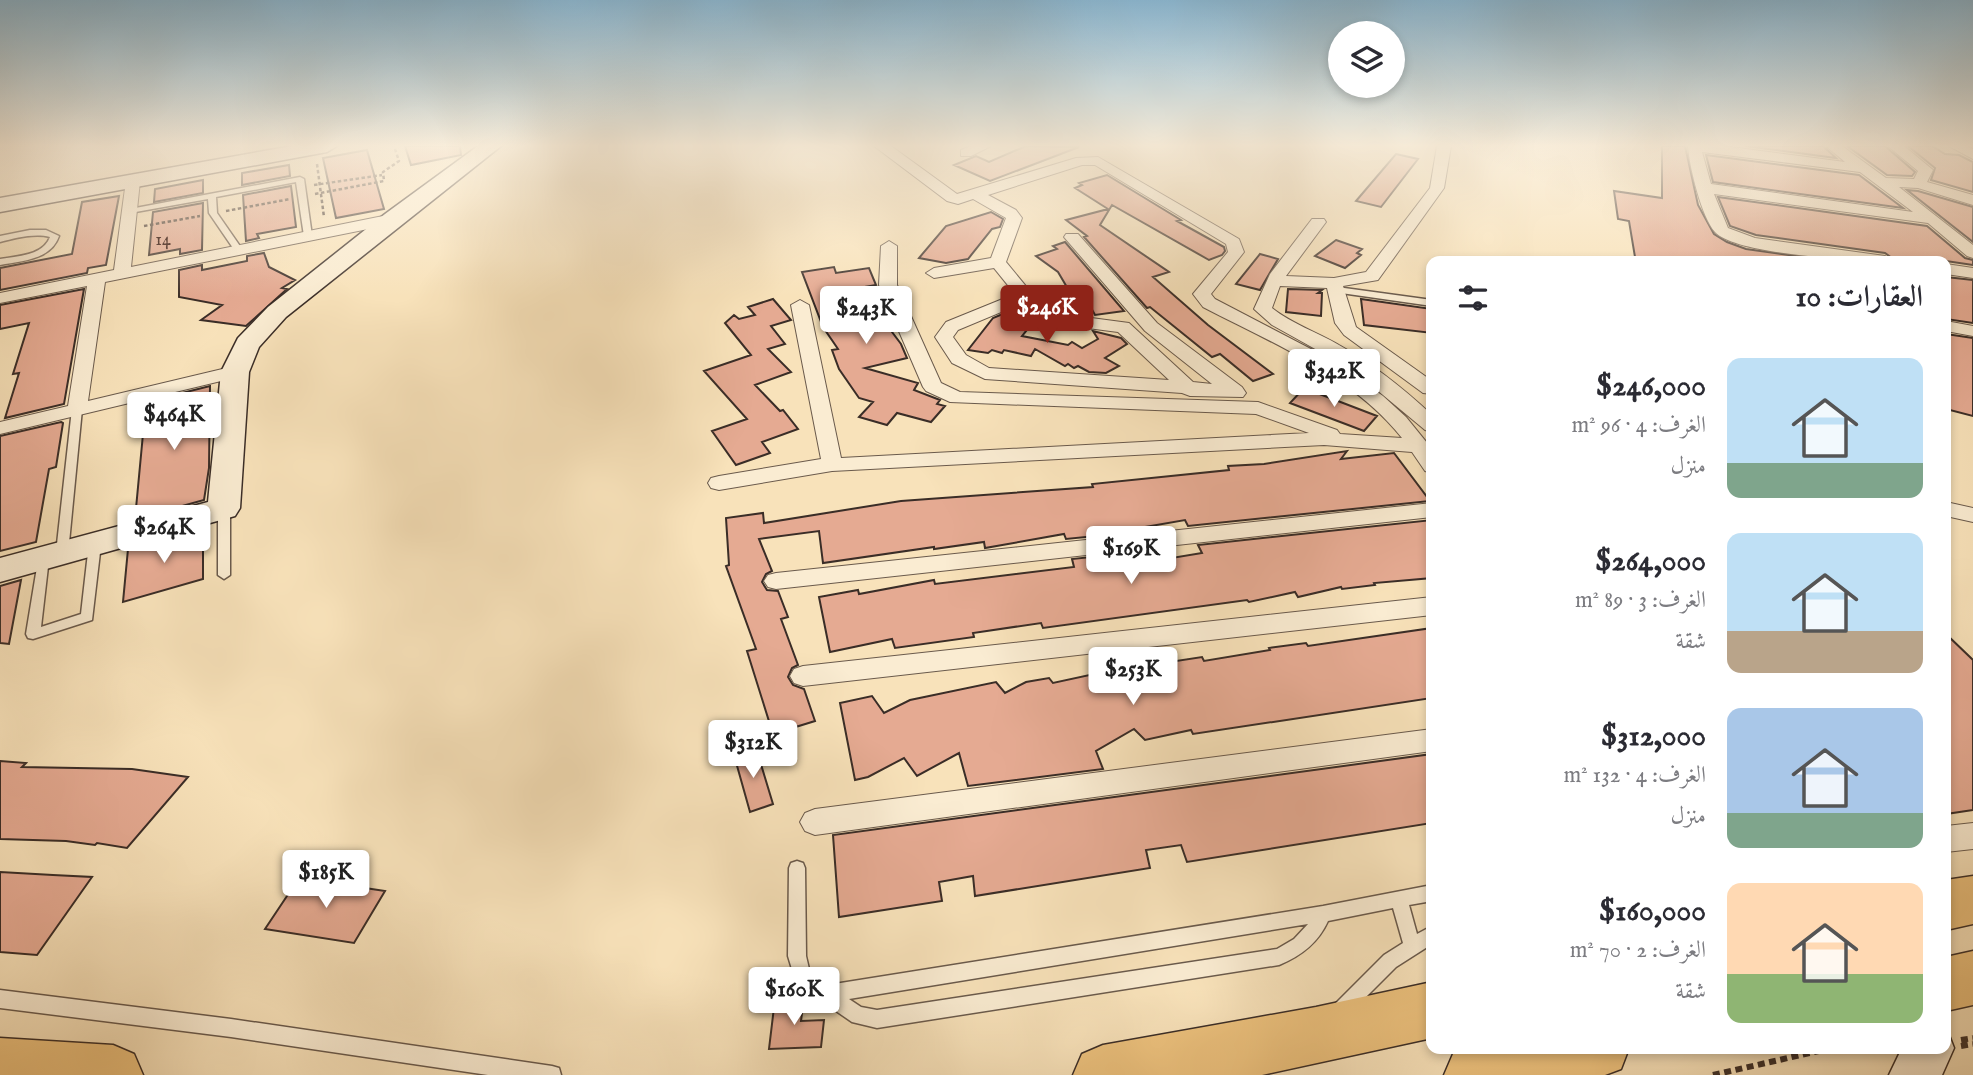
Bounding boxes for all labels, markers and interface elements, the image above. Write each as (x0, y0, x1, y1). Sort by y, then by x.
map controls (1328, 21, 1405, 98)
button: layers (1328, 21, 1405, 98)
house number: 14 (155, 229, 171, 252)
icon: filters (1454, 279, 1492, 317)
text: العقارات: 10 (1796, 279, 1923, 317)
pin: $243K (817, 286, 915, 346)
pin: $246K (998, 286, 1096, 345)
text: $246K (1016, 293, 1078, 322)
text: $243K (836, 294, 896, 323)
pin: $342K (1285, 350, 1383, 409)
text: $342K (1304, 357, 1364, 386)
text: $246,000 (1596, 368, 1706, 406)
icon: home (1783, 386, 1867, 470)
pin: $464K (125, 392, 223, 452)
text: $464K (143, 400, 205, 429)
text: الغرف: 4 · 96 m² (1572, 411, 1706, 440)
text: منزل (1671, 452, 1706, 481)
pin: $264K (115, 505, 213, 565)
text: $264K (133, 513, 195, 542)
pin: $169K (1082, 526, 1180, 586)
text: $169K (1102, 534, 1160, 563)
text: $264,000 (1595, 543, 1706, 581)
icon: home (1783, 561, 1867, 645)
text: الغرف: 3 · 89 m² (1575, 586, 1706, 615)
text: شقة (1676, 627, 1706, 656)
pin: $253K (1084, 648, 1182, 707)
text: $253K (1104, 655, 1162, 684)
text: $312,000 (1601, 718, 1706, 756)
pin: $312K (704, 720, 802, 780)
text: $312K (724, 728, 782, 757)
icon: home (1783, 736, 1867, 820)
text: الغرف: 4 · 132 m² (1563, 761, 1706, 790)
text: منزل (1671, 802, 1706, 831)
pin: $185K (277, 850, 375, 910)
text: $185K (298, 858, 354, 887)
text: $160,000 (1599, 893, 1706, 931)
icon: home (1783, 911, 1867, 995)
text: الغرف: 2 · 70 m² (1570, 936, 1706, 965)
pin: $160K (745, 968, 843, 1027)
text: $160K (765, 975, 823, 1004)
text: شقة (1676, 977, 1706, 1006)

